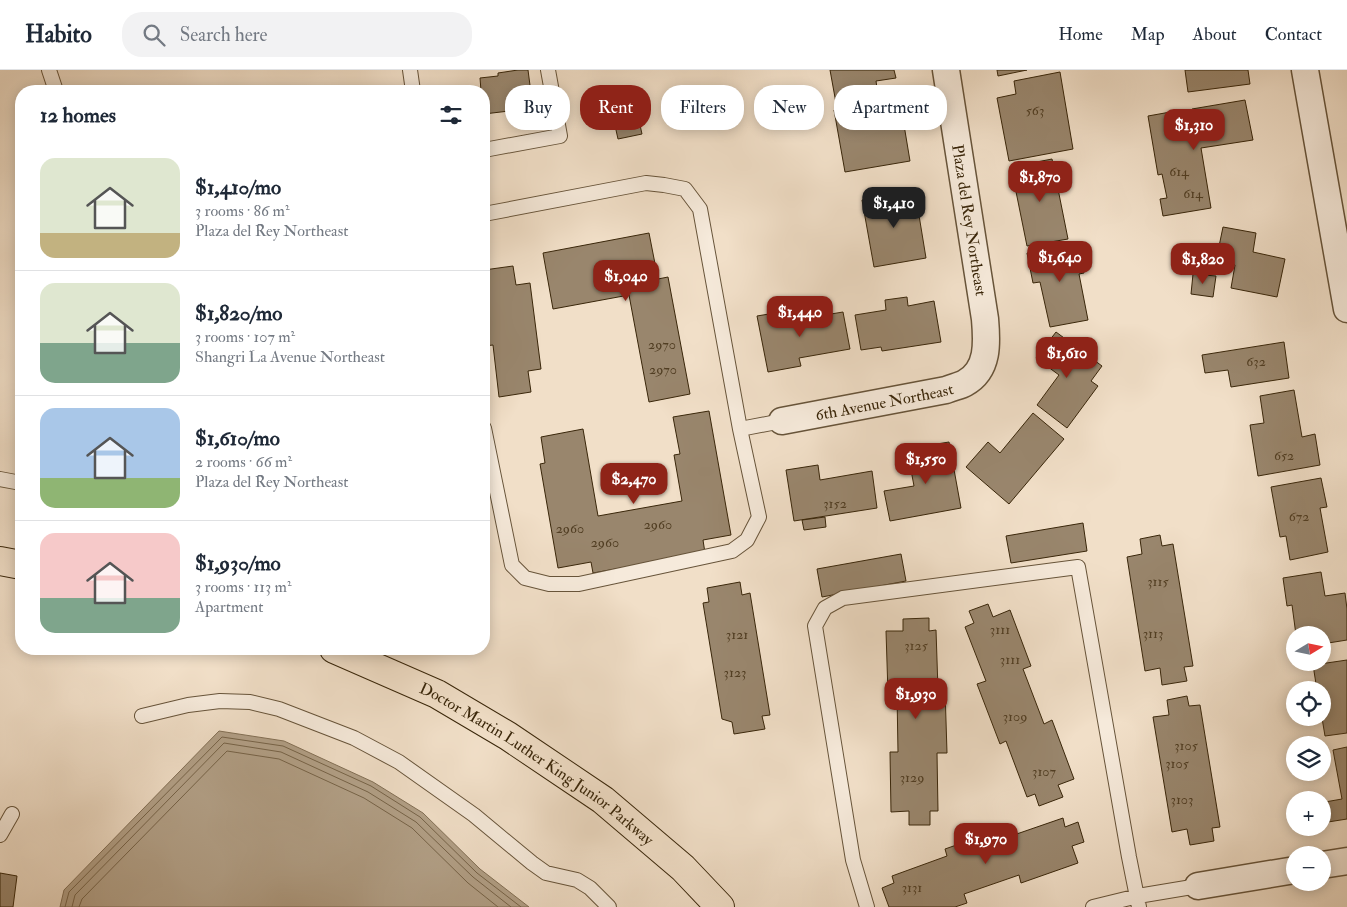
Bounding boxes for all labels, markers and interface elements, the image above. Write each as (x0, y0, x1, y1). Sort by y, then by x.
search box (122, 12, 472, 57)
text: Habito (25, 19, 92, 50)
icon: search (140, 21, 168, 49)
text: Search here (180, 23, 268, 47)
text: Home (1058, 23, 1103, 46)
text: Map (1131, 23, 1165, 46)
text: About (1193, 23, 1237, 46)
text: Contact (1265, 23, 1322, 46)
chip: Buy (505, 85, 570, 130)
chip: Rent (580, 85, 651, 130)
chip: Filters (661, 85, 744, 130)
chip: New (754, 85, 824, 130)
chip: Apartment (834, 85, 947, 130)
icon: filters (437, 101, 465, 129)
text: 12 homes (40, 102, 116, 129)
house number: 563 (1026, 102, 1044, 119)
pin: $1,310 (1153, 108, 1235, 151)
text: $1,310 (1175, 115, 1213, 135)
street label: Plaza del Rey Northeast (947, 143, 991, 297)
pin: $1,870 (999, 160, 1081, 203)
house number: 614 (1169, 163, 1190, 180)
text: $1,870 (1019, 167, 1061, 187)
text: $1,410/mo (195, 174, 281, 201)
icon: home (80, 178, 140, 238)
house number: 614 (1183, 185, 1204, 202)
pin: $1,410 (853, 186, 935, 229)
text: $1,410 (873, 193, 915, 213)
text: 3 rooms · 86 m² (195, 201, 289, 221)
text: Plaza del Rey Northeast (195, 221, 348, 241)
pin: $1,640 (1019, 240, 1101, 283)
pin: $1,820 (1162, 242, 1244, 285)
text: $1,640 (1038, 247, 1082, 267)
text: $1,820 (1182, 249, 1224, 269)
pin: $1,040 (585, 260, 667, 302)
text: $1,040 (604, 266, 648, 286)
pin: $1,440 (759, 296, 841, 338)
text: $1,820/mo (195, 300, 282, 327)
text: $1,440 (778, 302, 822, 322)
icon: home (80, 303, 140, 363)
text: 3 rooms · 107 m² (195, 327, 295, 347)
house number: 2970 (648, 336, 676, 353)
pin: $1,610 (1026, 336, 1108, 379)
text: $1,610 (1047, 343, 1087, 363)
text: Shangri La Avenue Northeast (195, 347, 385, 367)
house number: 632 (1246, 353, 1266, 370)
house number: 2970 (649, 361, 677, 378)
street label: 6th Avenue Northeast (814, 379, 956, 425)
text: $1,610/mo (195, 425, 280, 452)
icon: home (80, 428, 140, 488)
pin: $1,550 (885, 442, 967, 485)
house number: 652 (1274, 447, 1294, 464)
text: $1,550 (906, 449, 946, 469)
text: 2 rooms · 66 m² (195, 452, 292, 472)
pin: $2,470 (593, 462, 675, 505)
text: $2,470 (611, 469, 657, 489)
text: Plaza del Rey Northeast (195, 472, 348, 492)
house number: 3152 (823, 495, 847, 512)
house number: 672 (1289, 508, 1309, 525)
house number: 2960 (644, 516, 672, 533)
house number: 2960 (556, 520, 584, 537)
house number: 2960 (591, 534, 619, 551)
text: $1,930/mo (195, 550, 281, 577)
icon: home (80, 553, 140, 613)
house number: 3115 (1147, 573, 1170, 590)
text: 3 rooms · 113 m² (195, 577, 291, 597)
text: Apartment (195, 597, 263, 617)
house number: 3111 (990, 621, 1010, 638)
house number: 3113 (1143, 625, 1163, 642)
house number: 3121 (726, 626, 748, 643)
north arrow (1286, 626, 1331, 671)
map controls (1286, 626, 1331, 891)
house number: 3125 (904, 637, 929, 654)
house number: 3111 (1000, 651, 1020, 668)
house number: 3123 (724, 664, 746, 681)
pin: $1,930 (875, 678, 957, 720)
street label: Doctor Martin Luther King Junior Parkway (416, 679, 658, 850)
button: locate (1286, 681, 1331, 726)
text: $1,930 (895, 684, 937, 704)
house number: 3109 (1003, 708, 1027, 725)
button: layers (1286, 736, 1331, 781)
house number: 3105 (1174, 737, 1199, 754)
house number: 3105 (1165, 755, 1190, 772)
house number: 3107 (1032, 763, 1057, 780)
house number: 3129 (900, 769, 924, 786)
house number: 3103 (1171, 791, 1193, 808)
button: + (1286, 791, 1331, 836)
pin: $1,970 (945, 822, 1027, 865)
text: $1,970 (965, 829, 1007, 849)
button: − (1286, 846, 1331, 891)
house number: 3131 (902, 879, 922, 896)

